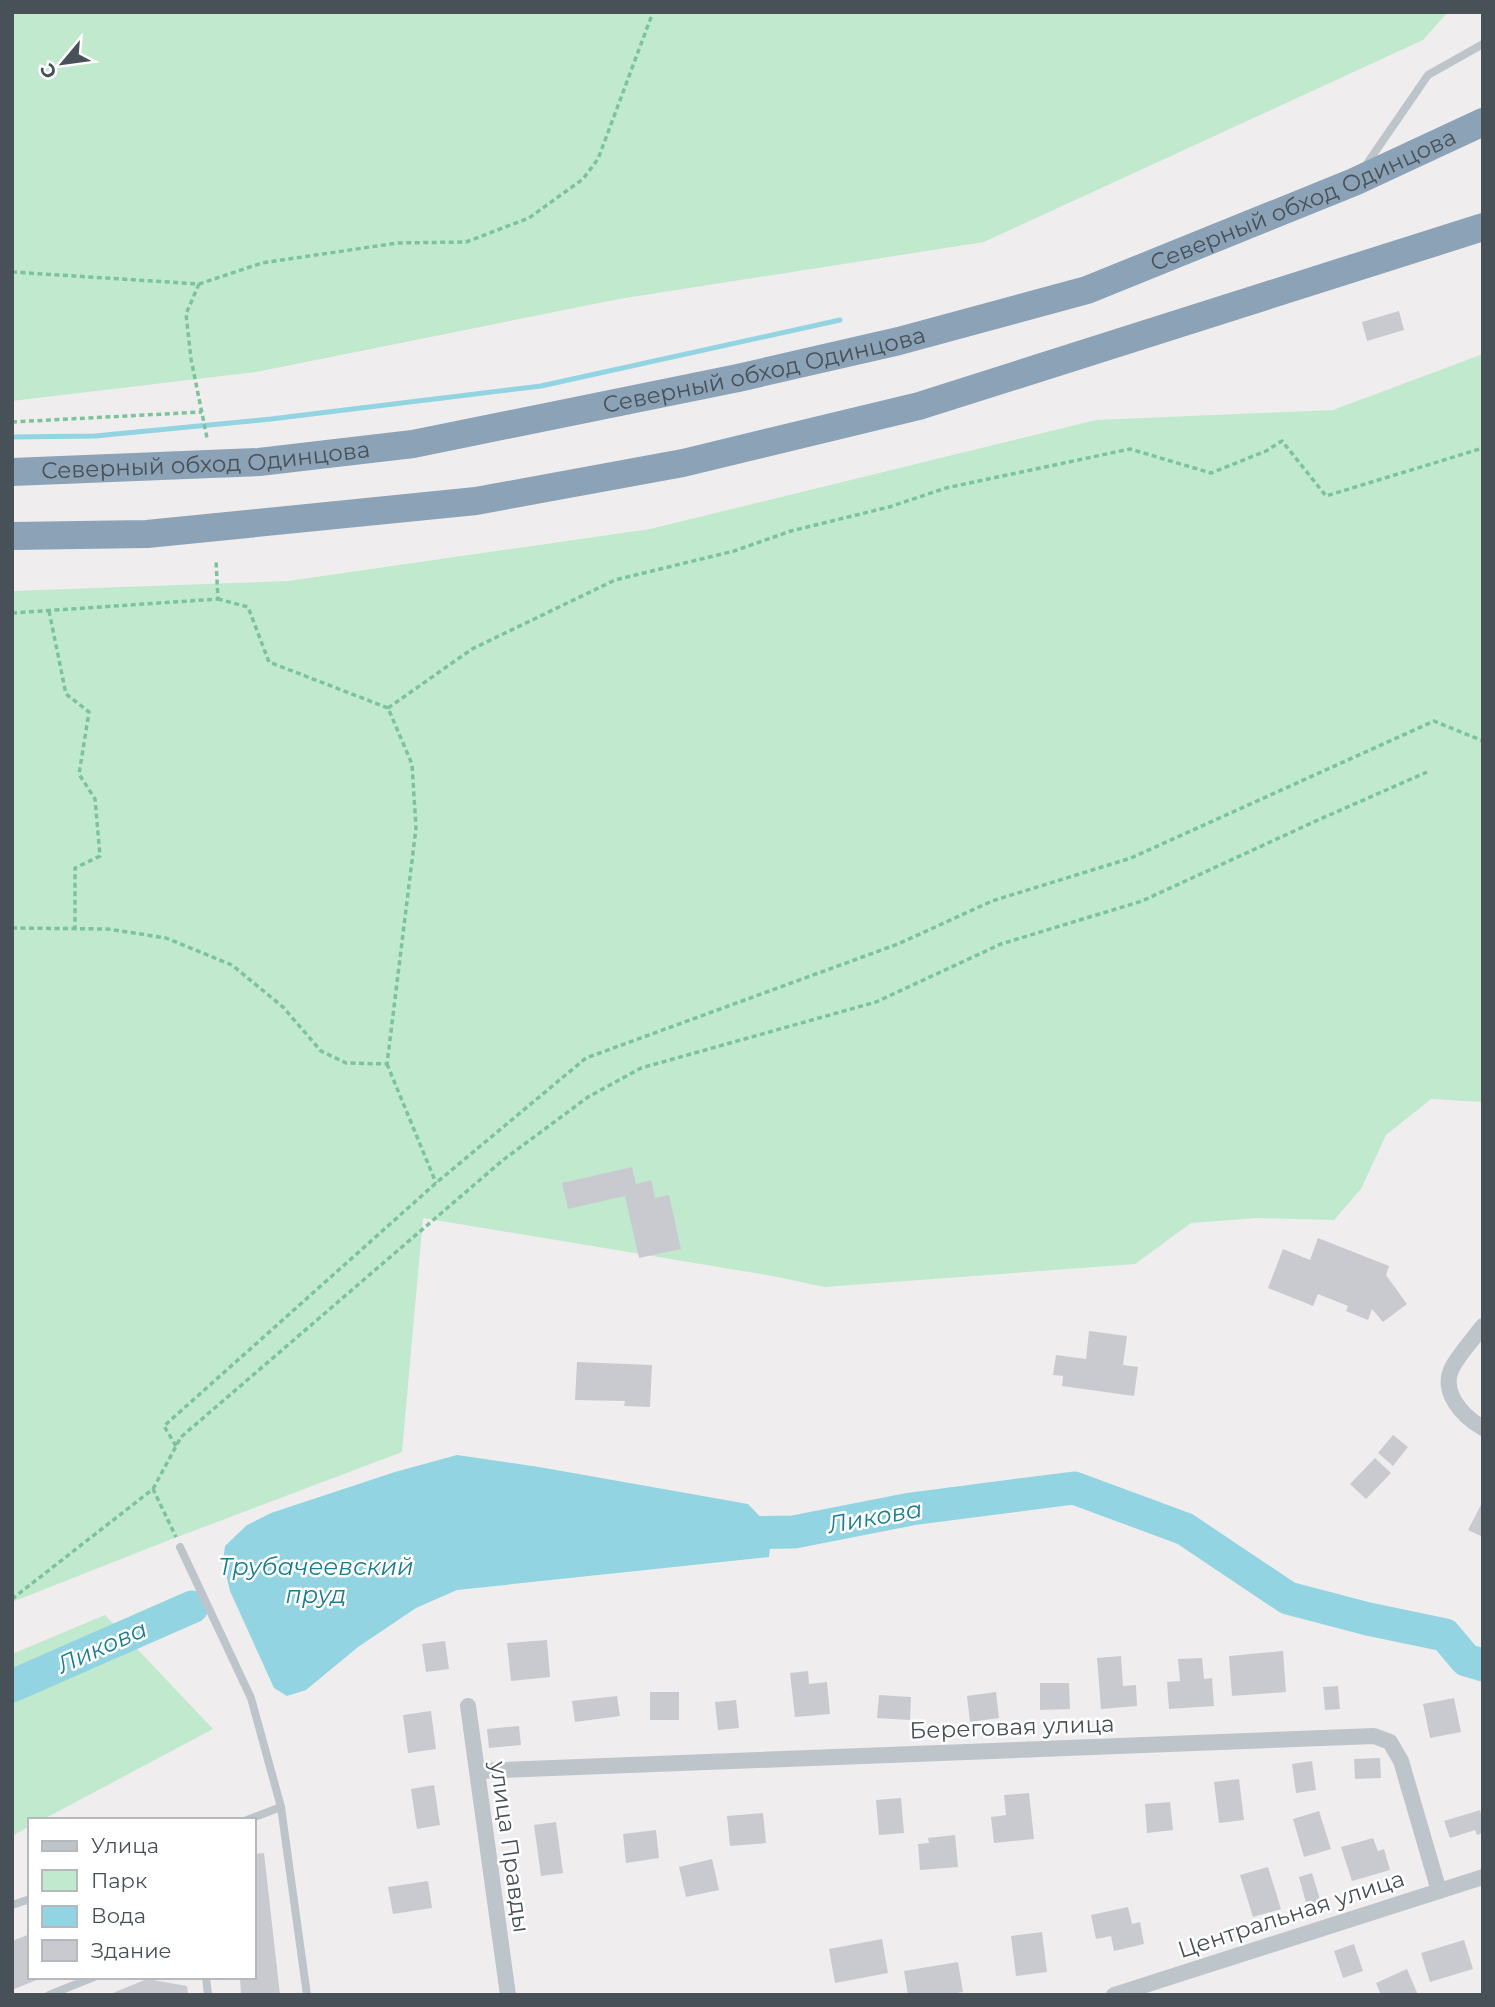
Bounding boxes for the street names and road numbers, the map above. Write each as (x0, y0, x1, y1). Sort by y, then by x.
street label: Северный обход Одинцова (1146, 123, 1460, 277)
street label: Северный обход Одинцова (600, 320, 928, 419)
street label: Северный обход Одинцова (41, 435, 371, 485)
street label: Береговая улица (909, 1709, 1115, 1745)
street label: улица Правды (484, 1758, 536, 1935)
street label: Центральная улица (1174, 1864, 1408, 1964)

